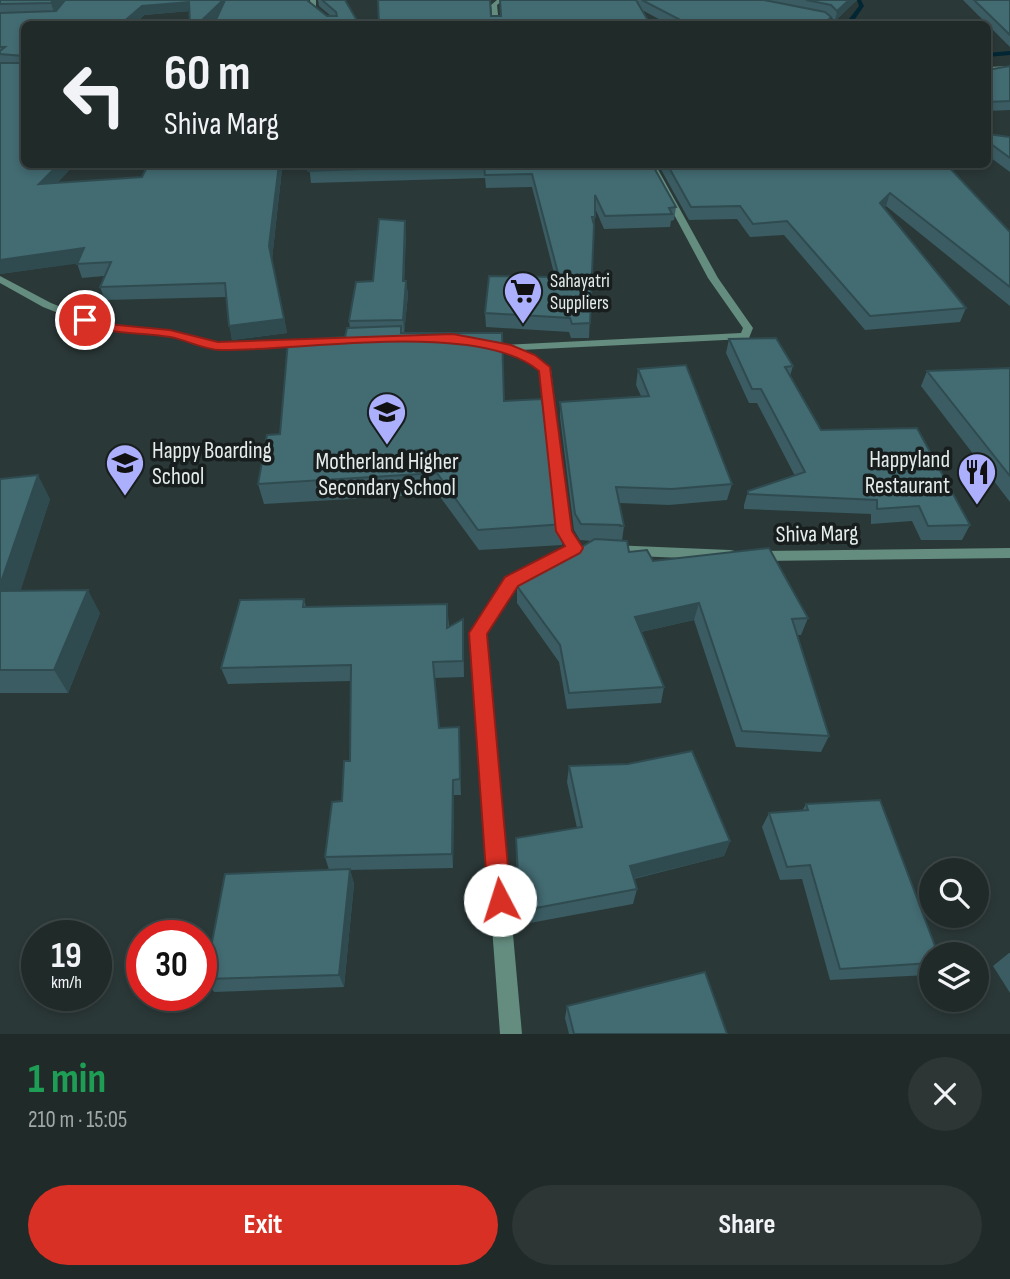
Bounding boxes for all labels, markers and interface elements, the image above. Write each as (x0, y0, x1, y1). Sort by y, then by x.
text: 60 m (164, 45, 251, 104)
icon: left (49, 49, 140, 140)
text: Shiva Marg (164, 105, 279, 144)
supermarket icon: Sahayatri Suppliers (502, 270, 544, 325)
place label: Sahayatri Suppliers (550, 270, 610, 315)
pin (55, 290, 115, 350)
icon: arrive (66, 301, 104, 339)
school or university icon: Motherland Higher Secondary School (366, 391, 408, 446)
place label: Happy Boarding School (152, 437, 272, 491)
school or university icon: Happy Boarding School (104, 442, 146, 497)
place label: Happyland Restaurant (865, 446, 950, 500)
place label: Motherland Higher Secondary School (316, 448, 459, 502)
restaurant icon: Happyland Restaurant (956, 451, 998, 506)
street label: Shiva Marg (775, 519, 859, 549)
map controls (919, 858, 989, 1012)
button: search (919, 858, 989, 928)
position arrow (463, 863, 537, 937)
speed limit sign: 30 (126, 920, 217, 1011)
text: 19 (51, 935, 82, 978)
button: layers (919, 942, 989, 1012)
text: km/h (51, 972, 82, 993)
text: 1 min (28, 1054, 106, 1105)
button: close (908, 1057, 982, 1131)
text: 210 m · 15:05 (28, 1106, 127, 1134)
button: Exit (28, 1185, 498, 1265)
button: Share (512, 1185, 982, 1265)

